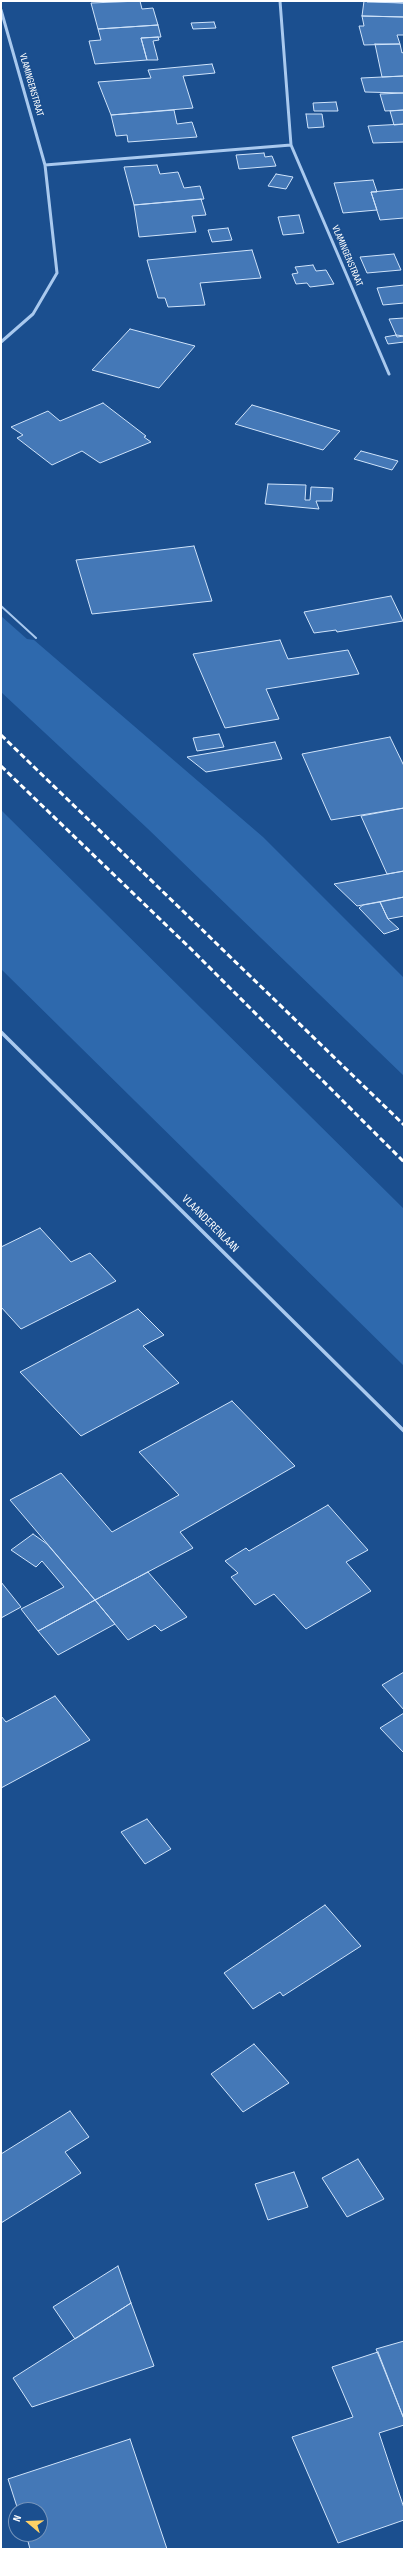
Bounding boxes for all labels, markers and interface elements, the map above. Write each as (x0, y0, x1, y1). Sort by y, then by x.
street label: VLAMINGENSTRAAT (16, 52, 46, 118)
street label: VLAMINGENSTRAAT (329, 224, 365, 288)
street label: VLAANDERENLAAN (178, 1192, 242, 1256)
north arrow (8, 2502, 48, 2542)
text: N (10, 2513, 24, 2523)

